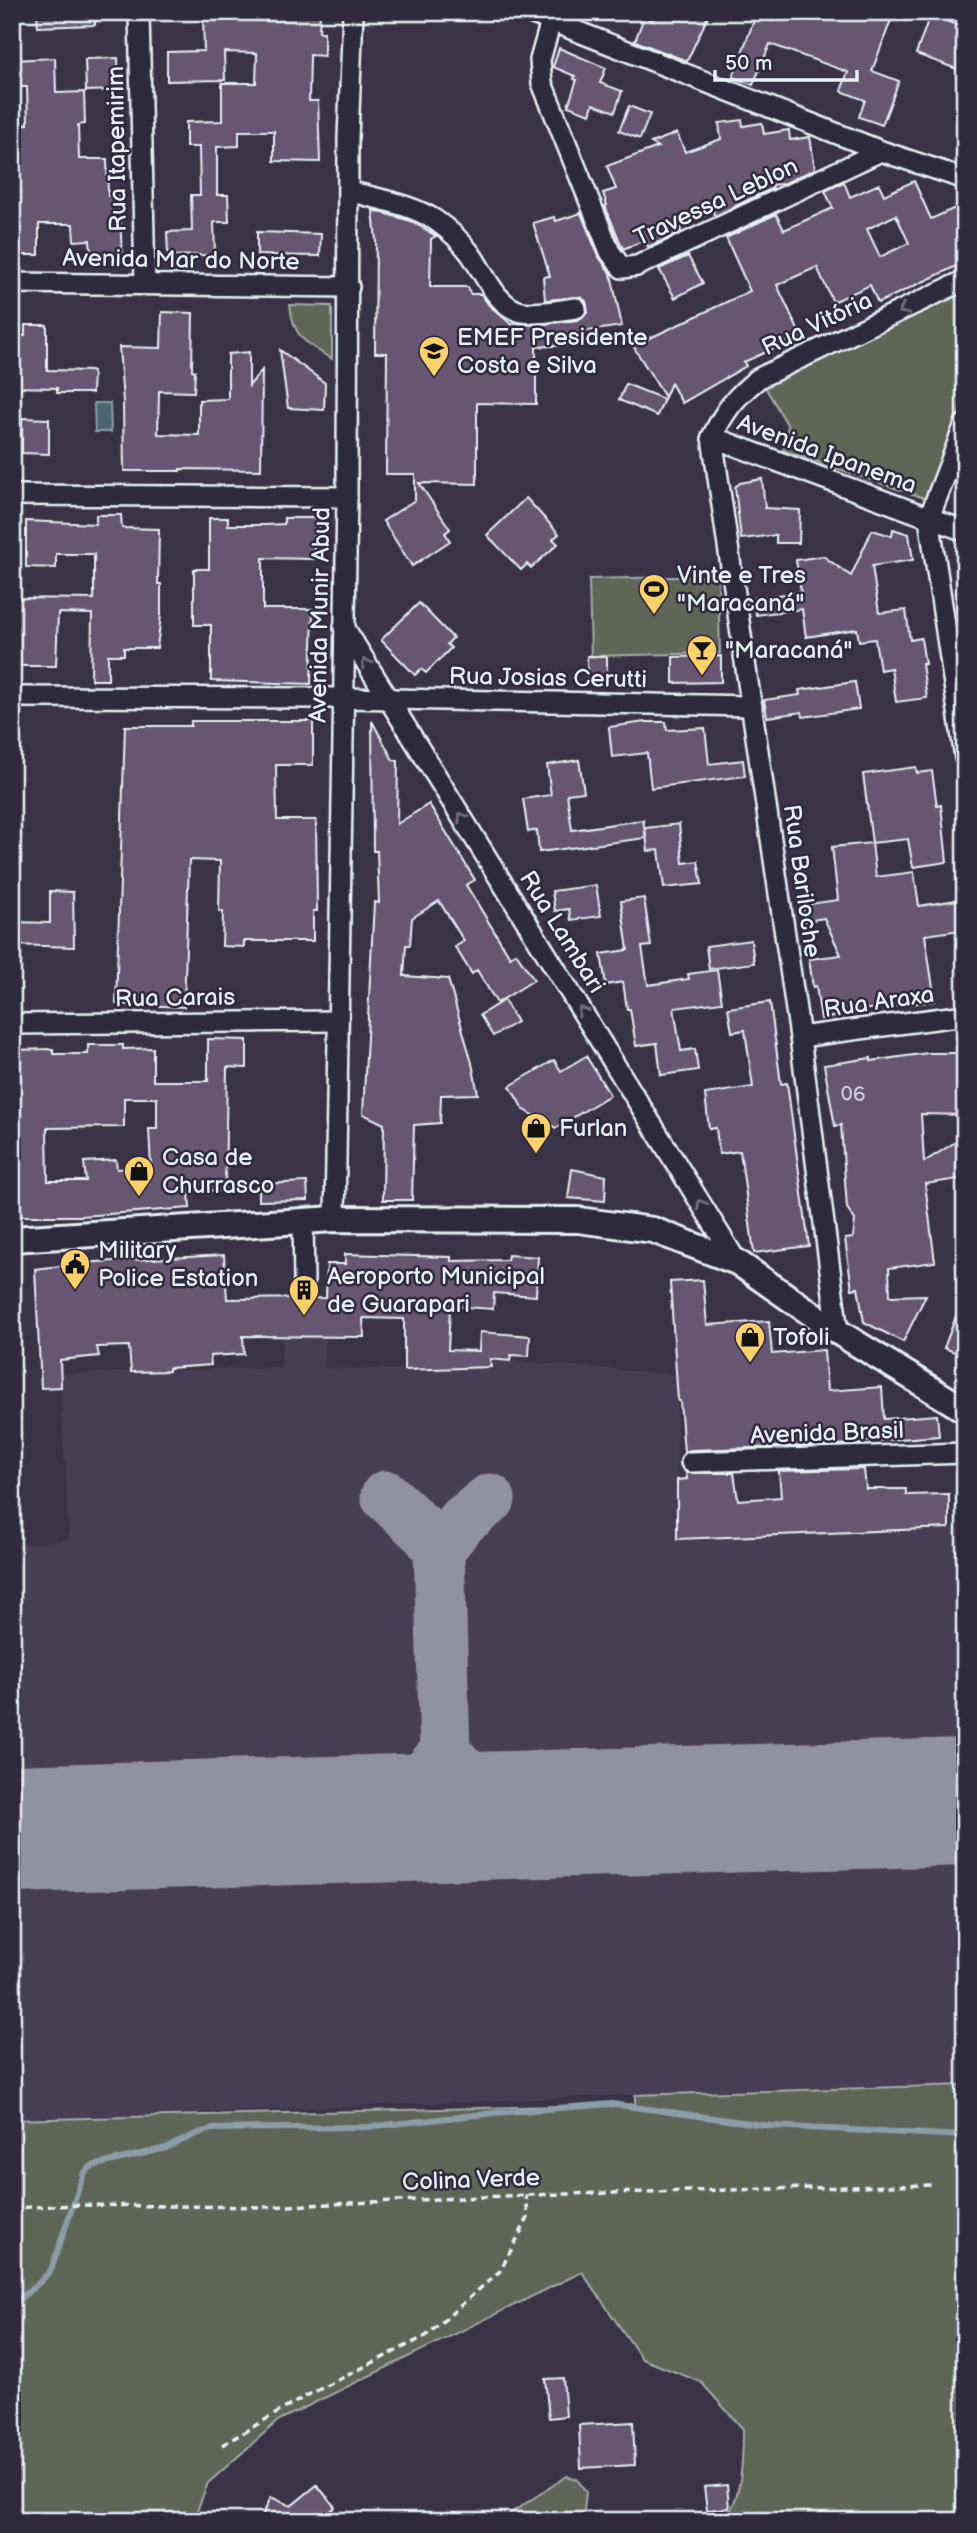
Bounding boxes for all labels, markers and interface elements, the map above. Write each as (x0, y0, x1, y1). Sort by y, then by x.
scale bar (715, 38, 856, 82)
text: 50 m (725, 51, 772, 76)
street label: Rua Itapemirim (101, 66, 133, 232)
street label: Travessa Leblon (629, 151, 803, 253)
street label: Avenida Mar do Norte (62, 243, 300, 277)
street label: Rua Vitória (757, 286, 877, 362)
one-way arrow (898, 301, 910, 315)
place label: EMEF Presidente Costa e Silva (457, 323, 648, 380)
school or university icon: EMEF Presidente Costa e Silva (417, 334, 451, 378)
street label: Avenida Ipanema (733, 408, 921, 500)
street label: Avenida Munir Abud (304, 507, 336, 723)
place label: Vinte e Tres "Maracaná" (677, 561, 806, 618)
sports icon: Vinte e Tres "Maracaná" (637, 572, 671, 616)
bar icon: "Maracaná" (685, 633, 719, 677)
place label: "Maracaná" (725, 636, 852, 665)
one-way arrow (362, 657, 375, 670)
street label: Rua Josias Cerutti (449, 662, 647, 694)
street label: Rua Bariloche (777, 803, 827, 959)
one-way arrow (457, 812, 470, 825)
street label: Rua Lambari (513, 866, 611, 998)
street label: Rua Araxa (822, 980, 936, 1024)
street label: Rua Carais (115, 982, 236, 1014)
one-way arrow (577, 1005, 590, 1018)
house number: 06 (840, 1082, 866, 1107)
shop icon: Furlan (519, 1111, 553, 1155)
place label: Furlan (559, 1114, 627, 1143)
place label: Casa de Churrasco (162, 1143, 274, 1200)
shop icon: Casa de Churrasco (122, 1154, 156, 1198)
one-way arrow (697, 1199, 710, 1212)
place label: Military Police Estation (98, 1236, 258, 1293)
public building icon: Military Police Estation (58, 1247, 92, 1291)
place label: Aeroporto Municipal de Guarapari (327, 1262, 545, 1319)
building icon: Aeroporto Municipal de Guarapari (287, 1273, 321, 1317)
shop icon: Tofoli (733, 1320, 767, 1364)
place label: Tofoli (773, 1323, 830, 1352)
street label: Avenida Brasil (750, 1416, 904, 1450)
street label: Colina Verde (402, 2163, 540, 2197)

